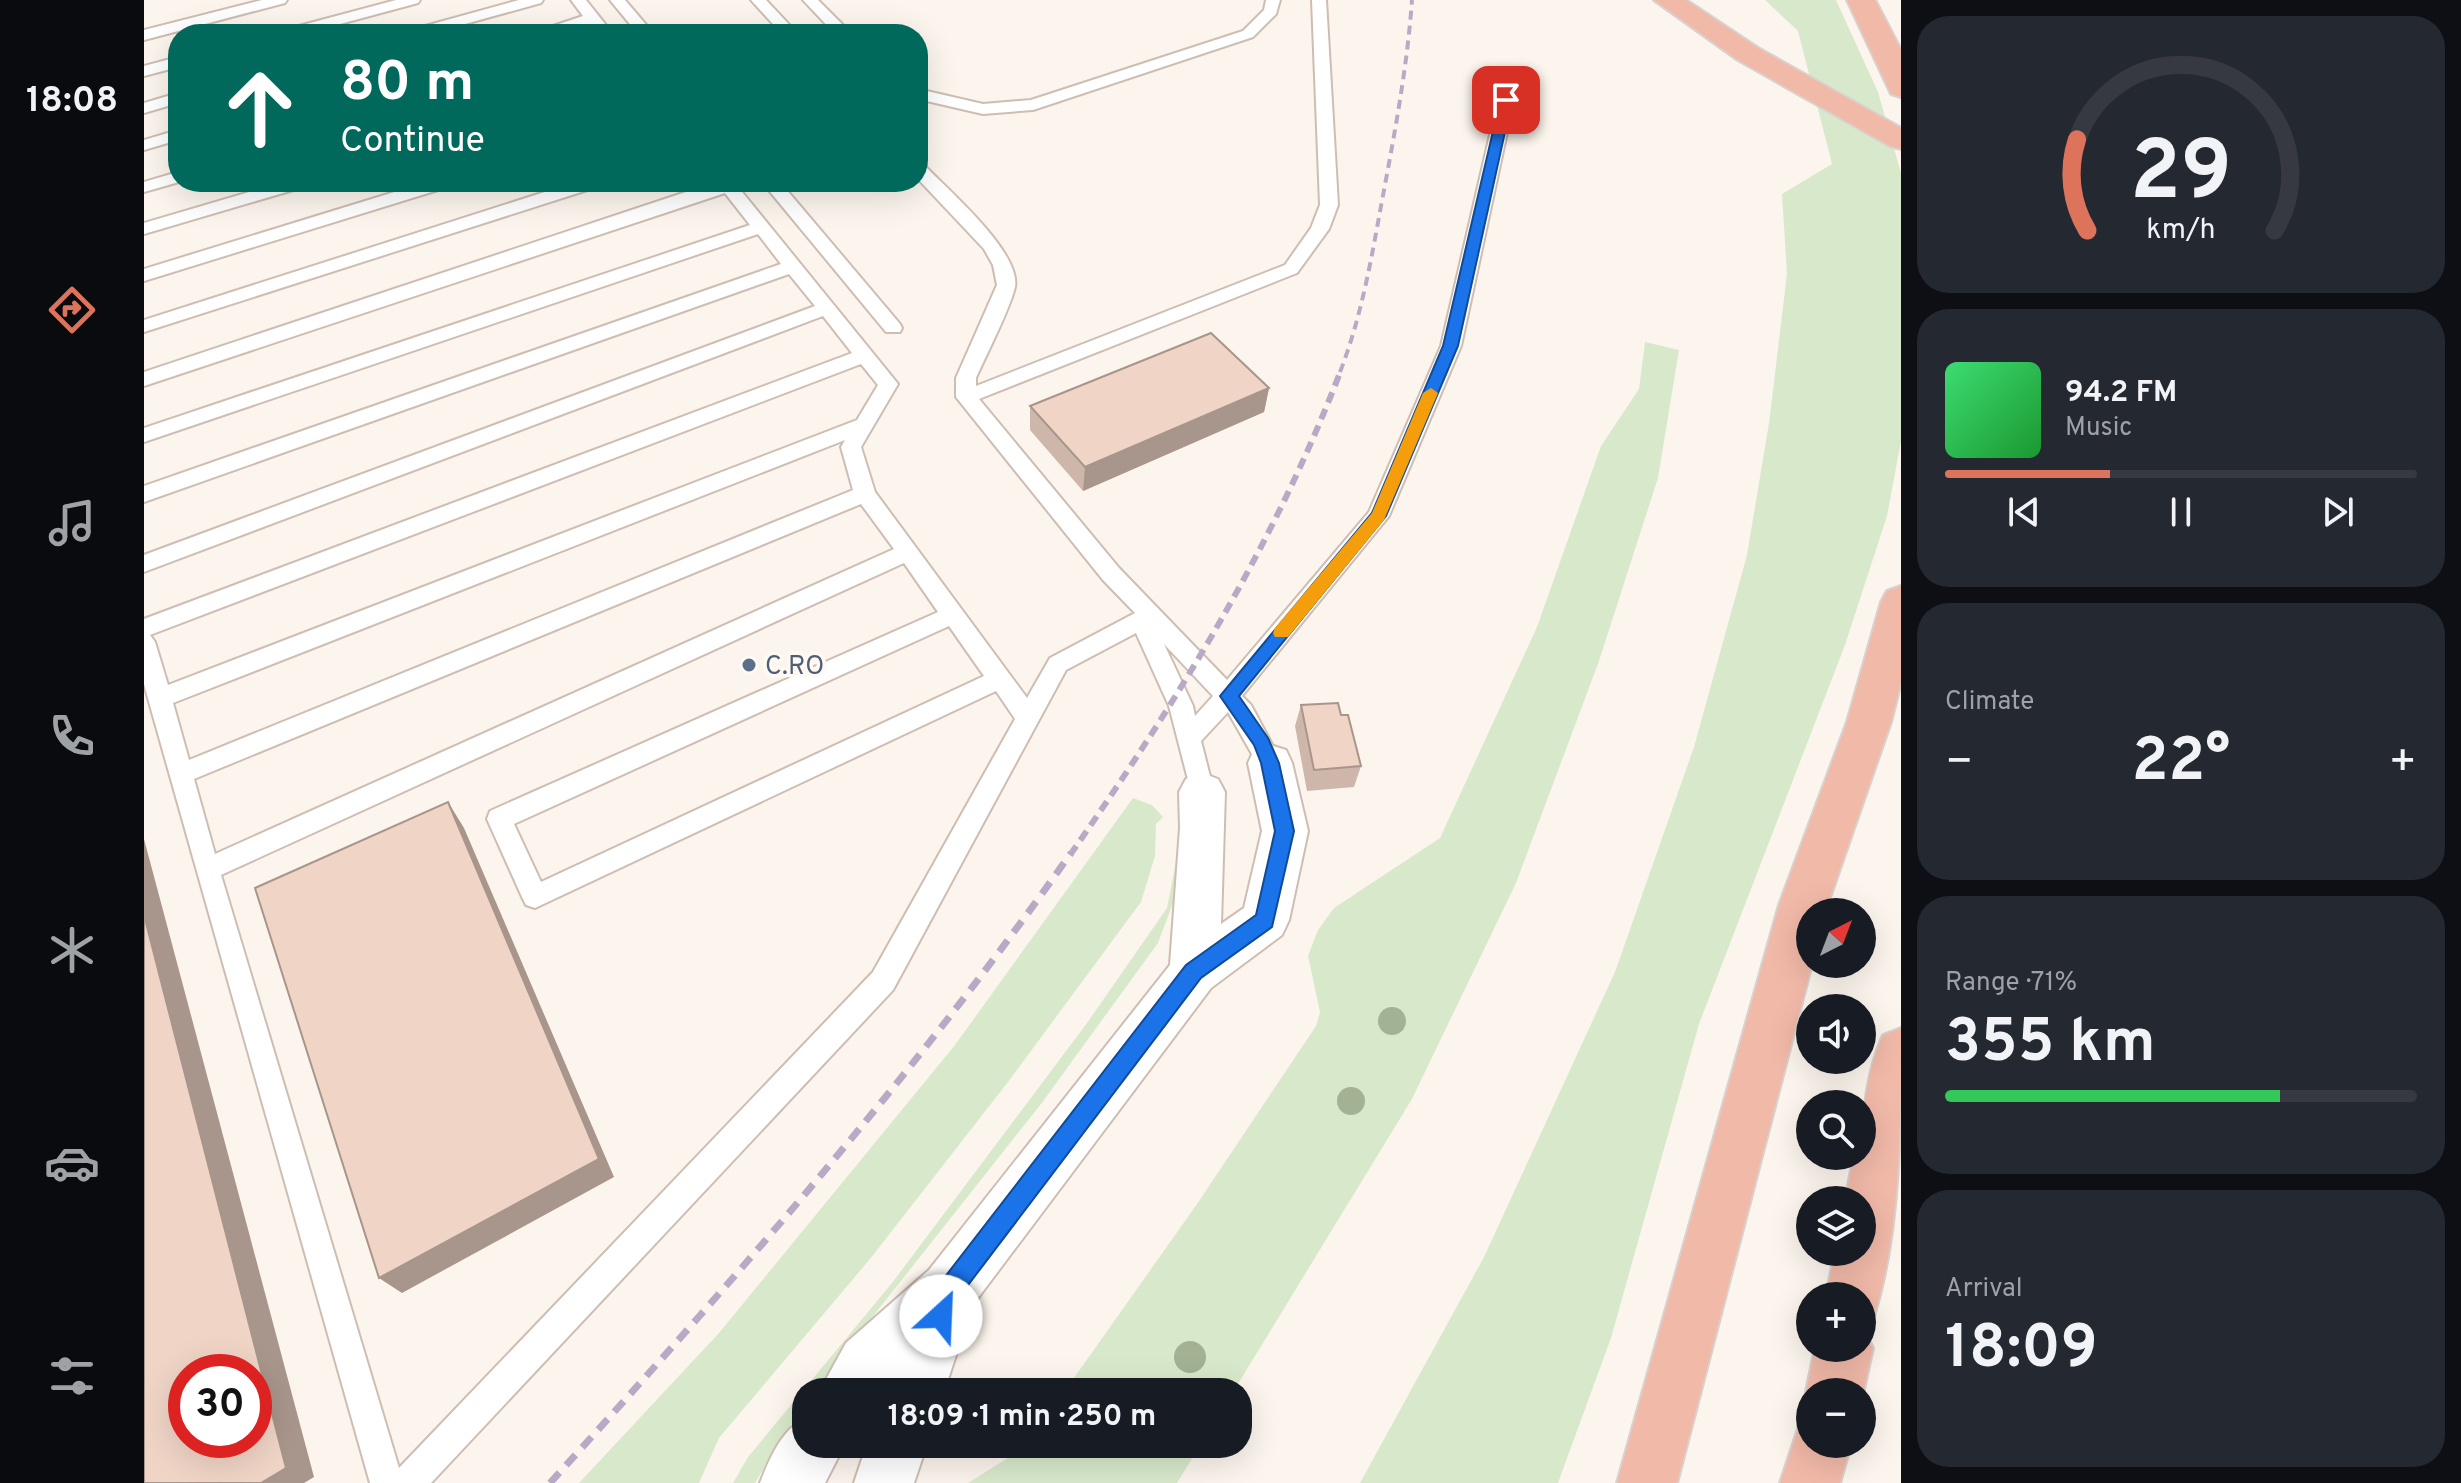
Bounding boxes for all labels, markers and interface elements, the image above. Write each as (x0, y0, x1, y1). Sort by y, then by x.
text: 80 m (340, 50, 474, 120)
icon: ahead (208, 56, 312, 160)
pin (1472, 66, 1540, 134)
icon: arrive (1484, 78, 1528, 122)
text: 18:08 (26, 79, 118, 125)
text: Continue (340, 119, 485, 165)
text: 29 (2130, 123, 2232, 228)
text: km/h (2146, 213, 2216, 249)
icon: directions (44, 282, 100, 338)
text: 94.2 FM (2065, 375, 2177, 412)
text: Music (2065, 412, 2132, 445)
icon: previous (2002, 490, 2046, 534)
icon: pause (2159, 490, 2203, 534)
icon: next (2316, 490, 2360, 534)
icon: music (44, 495, 100, 551)
place label: C.RO (765, 651, 824, 684)
marker: C.RO (740, 656, 758, 674)
text: Climate (1945, 686, 2034, 719)
icon: phone (44, 708, 100, 764)
text: 22° (2132, 726, 2230, 802)
text: − (1945, 736, 1973, 792)
text: + (2389, 736, 2417, 792)
north arrow (1796, 898, 1876, 978)
map controls (1796, 898, 1876, 1458)
icon: climate (44, 922, 100, 978)
text: Range · 71% (1945, 967, 2077, 1000)
button: sound (1796, 994, 1876, 1074)
text: 355 km (1945, 1007, 2156, 1083)
button: search (1796, 1090, 1876, 1170)
icon: car (44, 1135, 100, 1191)
button: layers (1796, 1186, 1876, 1266)
text: Arrival (1945, 1273, 2023, 1306)
position arrow (899, 1274, 983, 1358)
button: + (1796, 1282, 1876, 1362)
text: 18:09 (1945, 1313, 2098, 1389)
icon: filters (44, 1348, 100, 1404)
speed limit sign: 30 (168, 1354, 272, 1458)
button: − (1796, 1378, 1876, 1458)
text: 18:09 · 1 min · 250 m (888, 1399, 1156, 1436)

